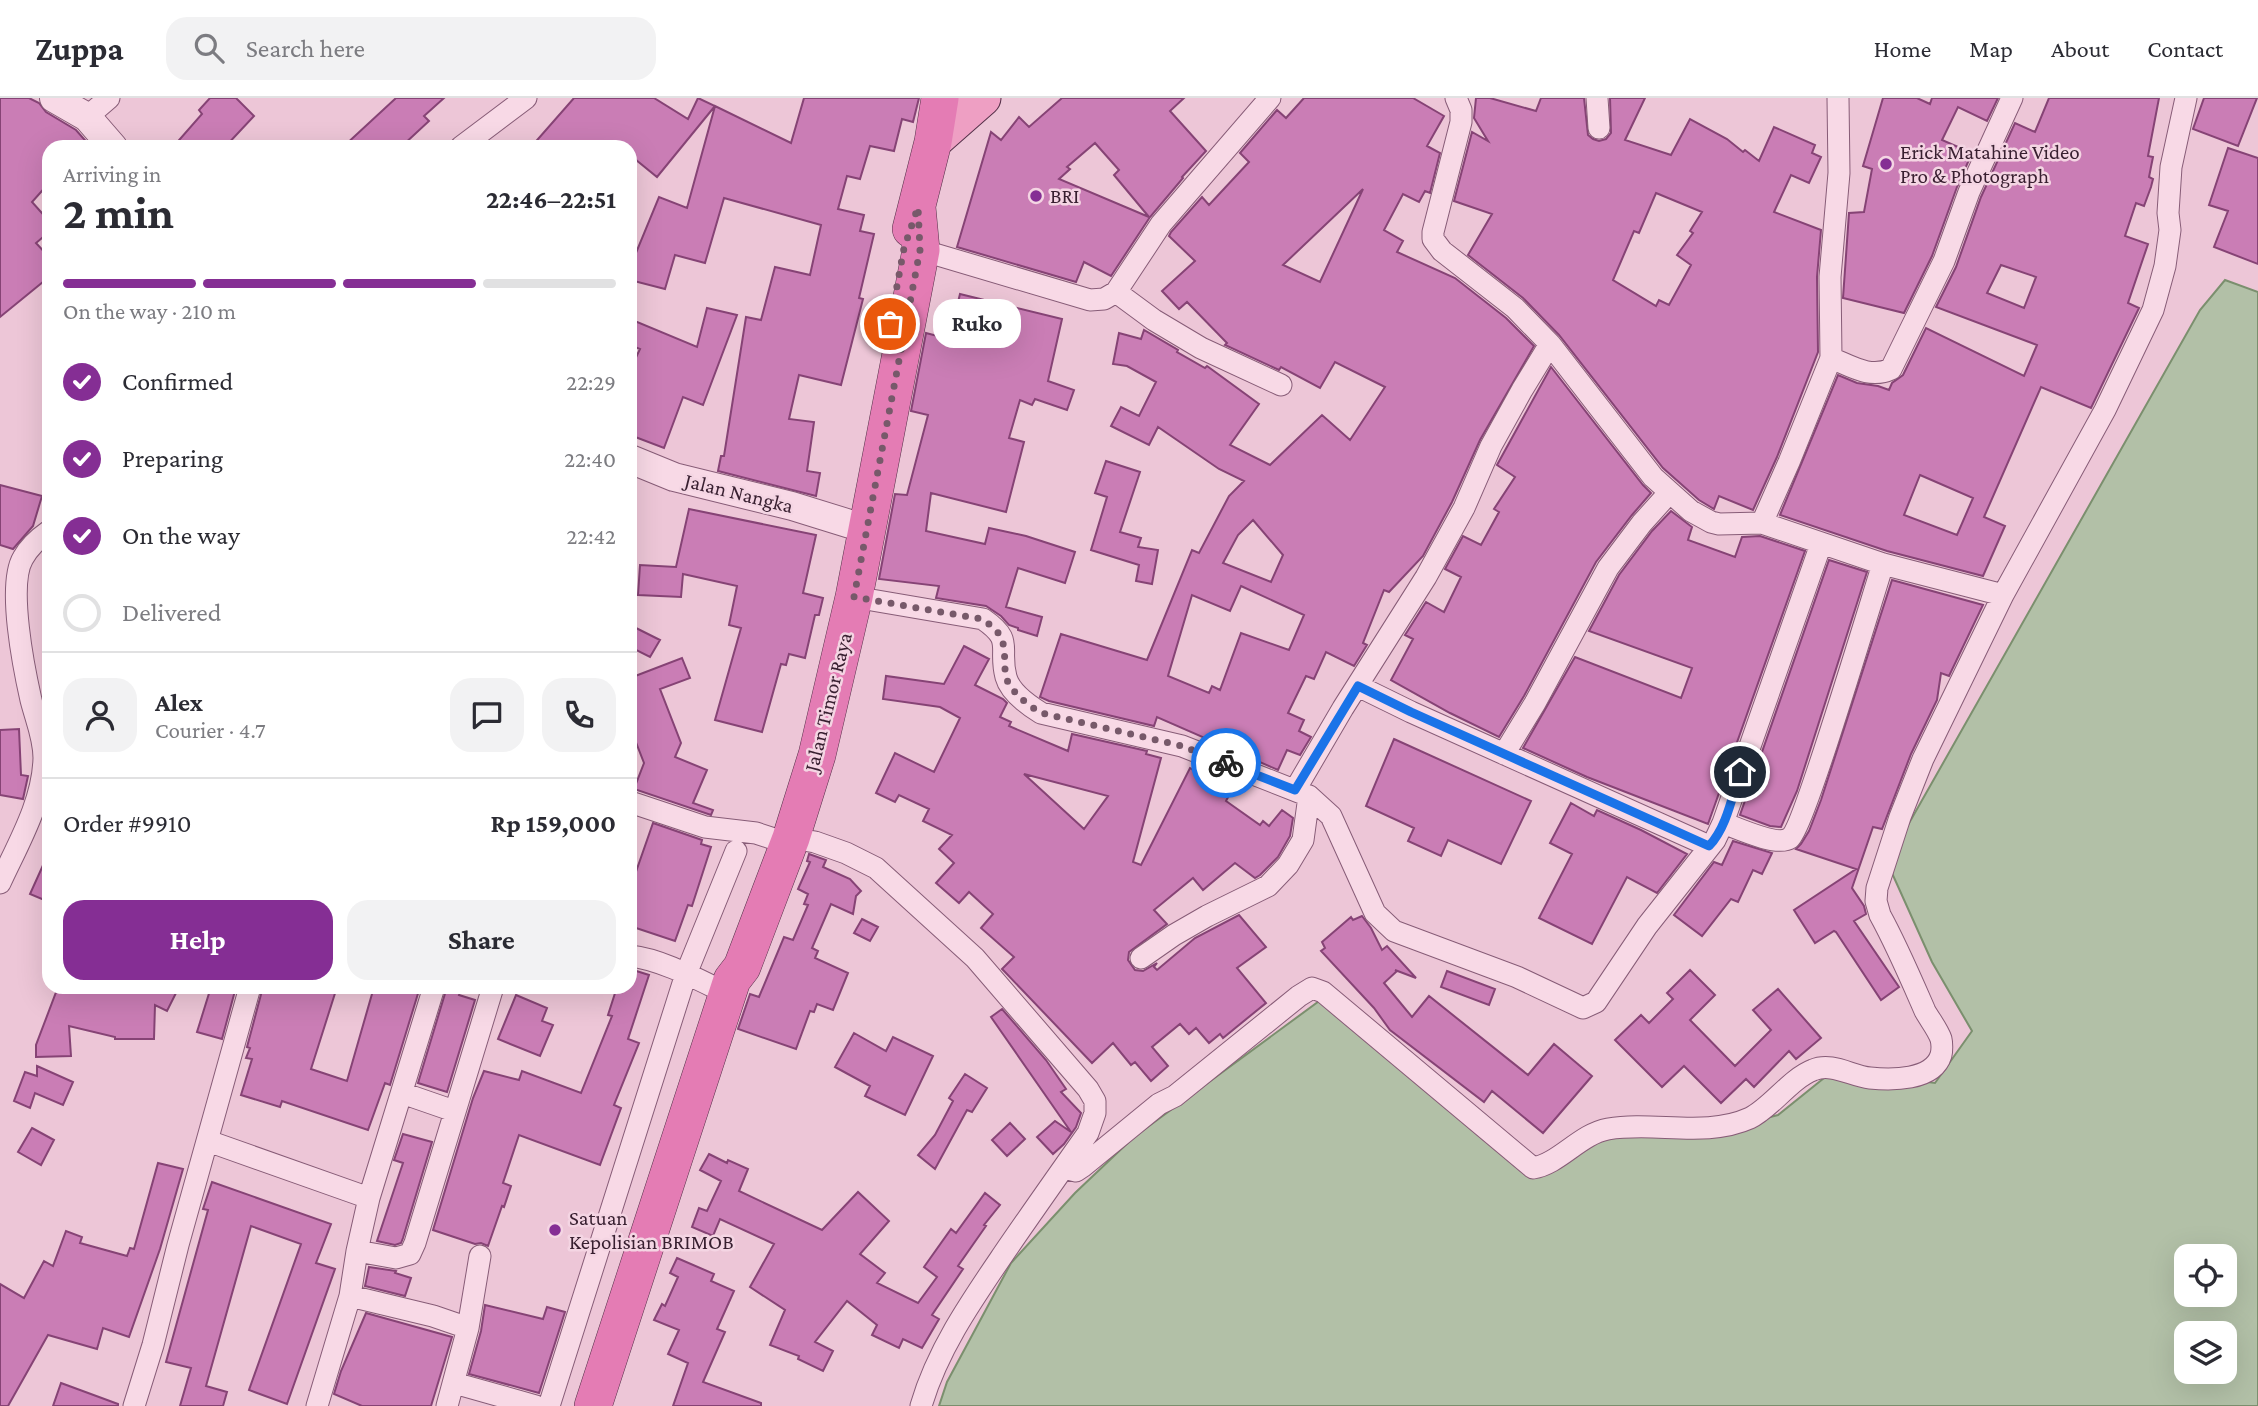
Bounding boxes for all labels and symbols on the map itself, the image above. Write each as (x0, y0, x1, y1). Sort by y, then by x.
place label: Erick Matahine Video Pro & Photograph (1900, 140, 2080, 188)
marker: Erick Matahine Video Pro & Photograph (1878, 156, 1894, 172)
place label: BRI (1050, 184, 1079, 208)
marker: BRI (1028, 188, 1044, 204)
pin (860, 294, 920, 354)
callout: Ruko (932, 300, 1020, 348)
street label: Jalan Nangka (680, 467, 796, 518)
street label: Jalan Timor Raya (799, 630, 857, 776)
courier (1191, 728, 1261, 798)
pin (1710, 742, 1770, 802)
place label: Satuan Kepolisian BRIMOB (569, 1206, 734, 1254)
marker: Satuan Kepolisian BRIMOB (547, 1222, 563, 1238)

